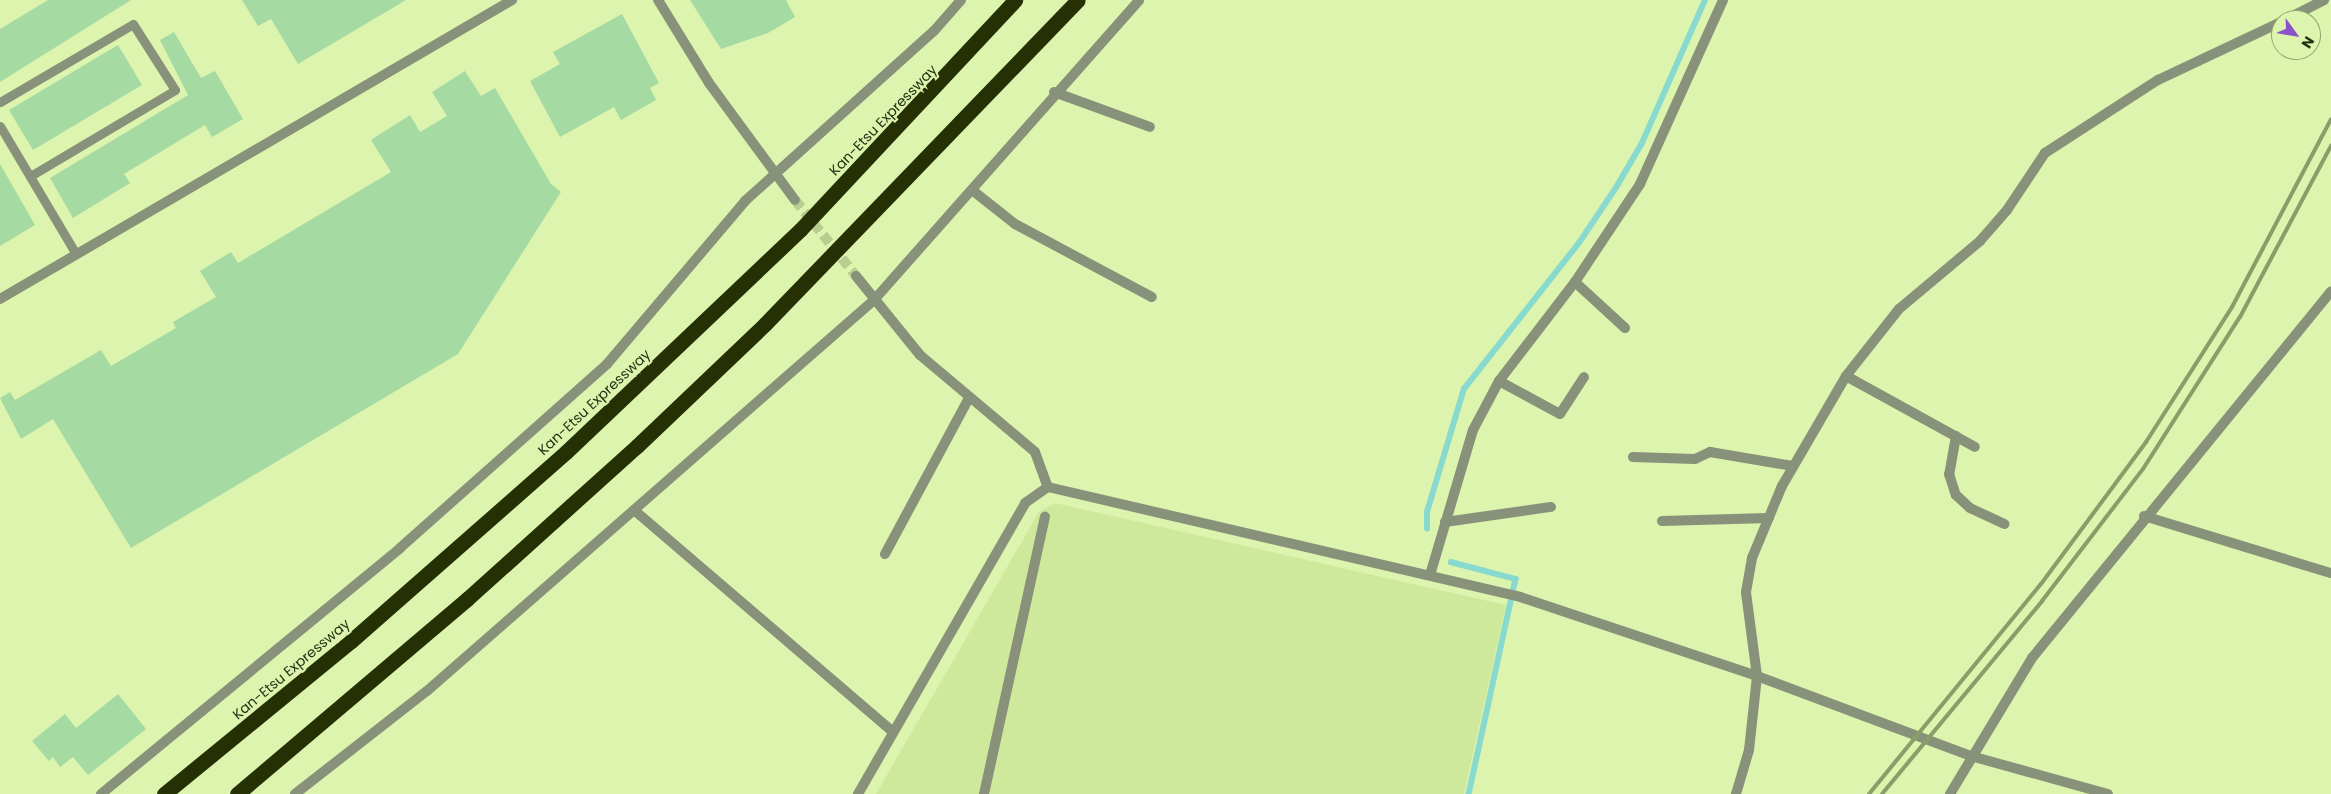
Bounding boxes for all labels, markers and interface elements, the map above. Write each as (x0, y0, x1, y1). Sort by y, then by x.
north arrow (2271, 10, 2321, 60)
text: N (2297, 33, 2319, 52)
street label: Kan-Etsu Expressway (826, 61, 940, 179)
street label: Kan-Etsu Expressway (534, 346, 654, 458)
street label: Kan-Etsu Expressway (229, 615, 353, 723)

